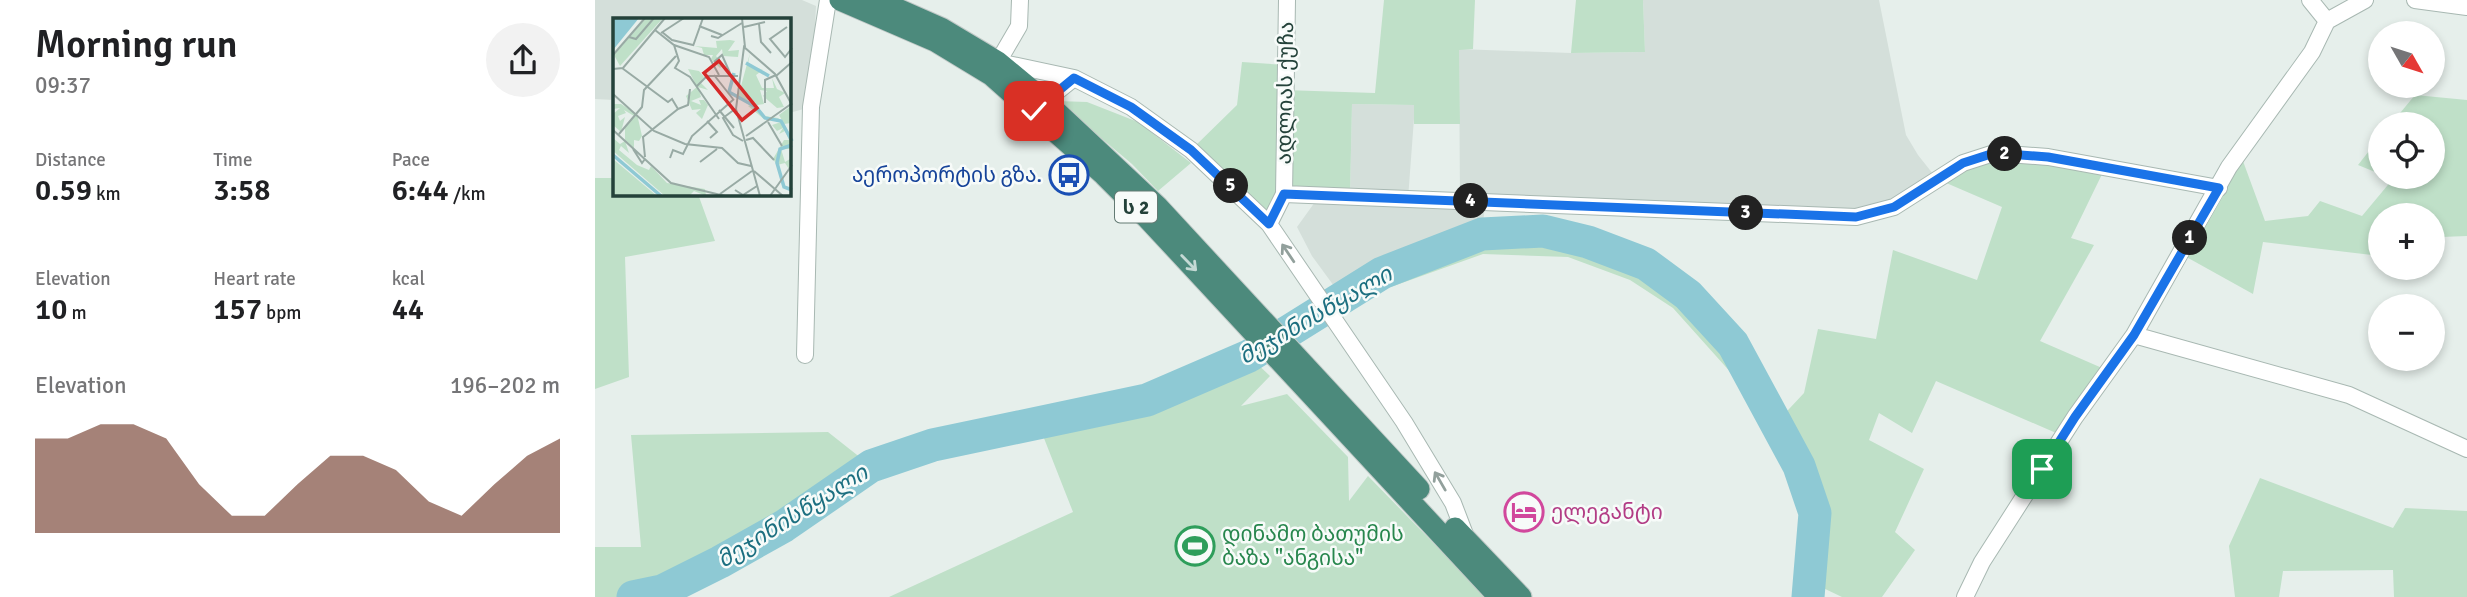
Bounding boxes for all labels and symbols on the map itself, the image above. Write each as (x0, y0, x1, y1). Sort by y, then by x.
inset map (613, 18, 791, 196)
street label: ადლიას ქუჩა (1271, 21, 1299, 165)
north arrow (2368, 21, 2445, 98)
pin (1004, 81, 1064, 141)
pin: 2 (1987, 136, 2023, 172)
bus stop icon: აეროპორტის გზა. (1048, 154, 1090, 196)
place label: აეროპორტის გზა. (852, 162, 1042, 188)
pin: 5 (1213, 168, 1249, 204)
pin: 4 (1453, 184, 1489, 218)
road number: ს 2 (1115, 192, 1157, 223)
pin: 3 (1729, 196, 1763, 230)
pin: 1 (2173, 220, 2207, 256)
one-way arrow (1281, 244, 1296, 263)
one-way arrow (1181, 254, 1198, 271)
water label: მეჯინისწყალი (1233, 259, 1398, 371)
pin (2012, 439, 2072, 499)
water label: მეჯინისწყალი (711, 458, 874, 574)
one-way arrow (1433, 471, 1447, 491)
hotel icon: ელეგანტი (1503, 491, 1545, 533)
place label: ელეგანტი (1551, 499, 1663, 525)
place label: დინამო ბათუმის ბაზა "ანგისა" (1222, 521, 1404, 571)
sports icon: დინამო ბათუმის ბაზა "ანგისა" (1174, 525, 1216, 567)

